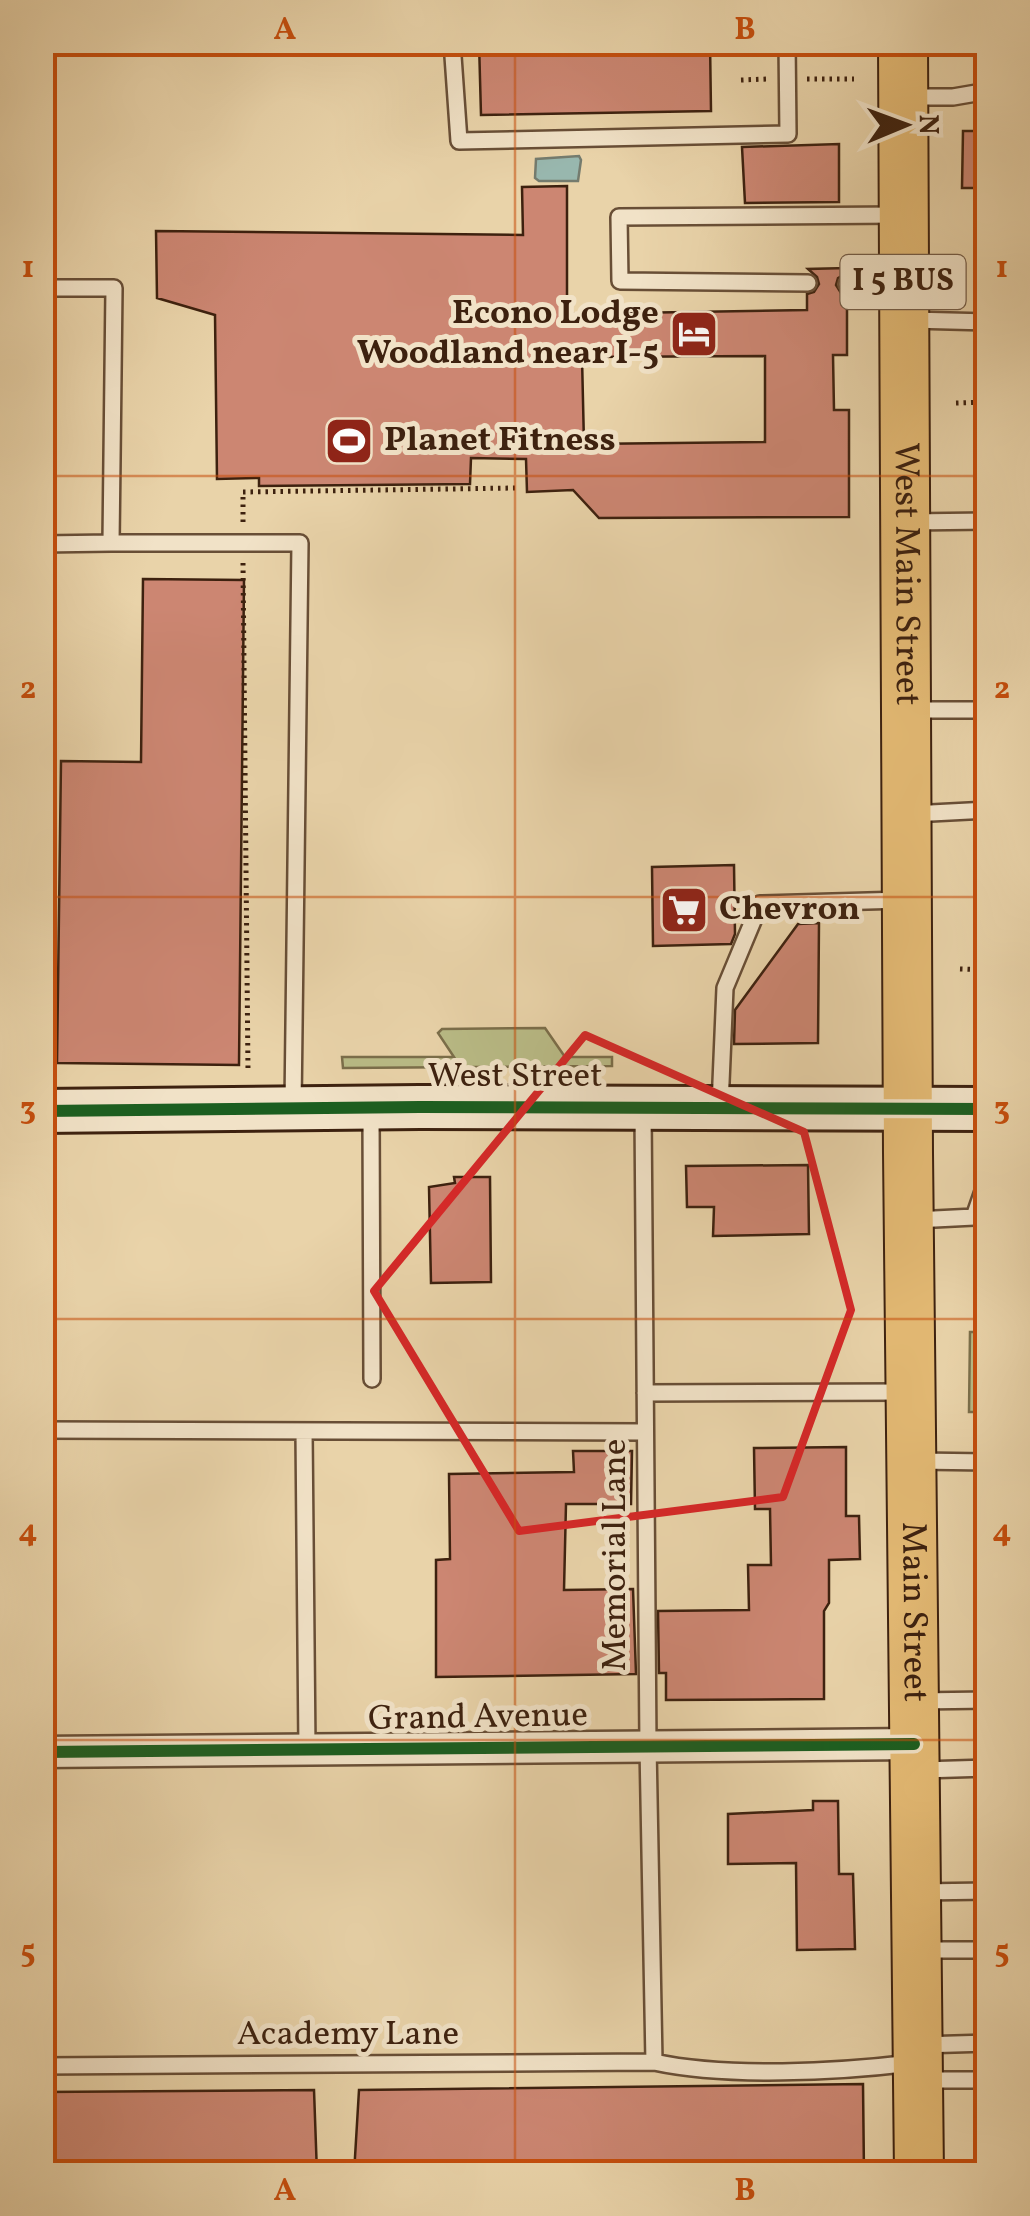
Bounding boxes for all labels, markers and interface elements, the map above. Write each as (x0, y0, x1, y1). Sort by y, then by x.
text: A (274, 9, 297, 53)
text: B (734, 9, 756, 53)
north arrow (855, 75, 955, 175)
text: N (908, 114, 947, 135)
text: 1 (22, 247, 34, 291)
text: 1 (996, 247, 1008, 291)
road number: I 5 BUS (840, 255, 966, 309)
place label: Econo Lodge Woodland near I-5 (357, 290, 659, 378)
hotel icon: Econo Lodge Woodland near I-5 (668, 308, 720, 360)
sports icon: Planet Fitness (323, 415, 375, 467)
place label: Planet Fitness (384, 417, 616, 465)
street label: West Main Street (881, 442, 930, 706)
text: 2 (20, 668, 36, 712)
text: 2 (994, 668, 1010, 712)
supermarket icon: Chevron (658, 884, 710, 936)
place label: Chevron (719, 886, 860, 934)
street label: West Street (428, 1053, 602, 1101)
text: 3 (20, 1089, 36, 1133)
text: 3 (994, 1089, 1010, 1133)
street label: Memorial Lane (592, 1439, 640, 1671)
text: 4 (18, 1511, 38, 1555)
text: 4 (992, 1511, 1012, 1555)
street label: Main Street (888, 1522, 938, 1702)
street label: Grand Avenue (368, 1692, 588, 1744)
text: 5 (20, 1932, 36, 1976)
text: 5 (994, 1932, 1010, 1976)
street label: Academy Lane (237, 2011, 459, 2059)
text: A (274, 2170, 297, 2214)
text: B (734, 2170, 756, 2214)

